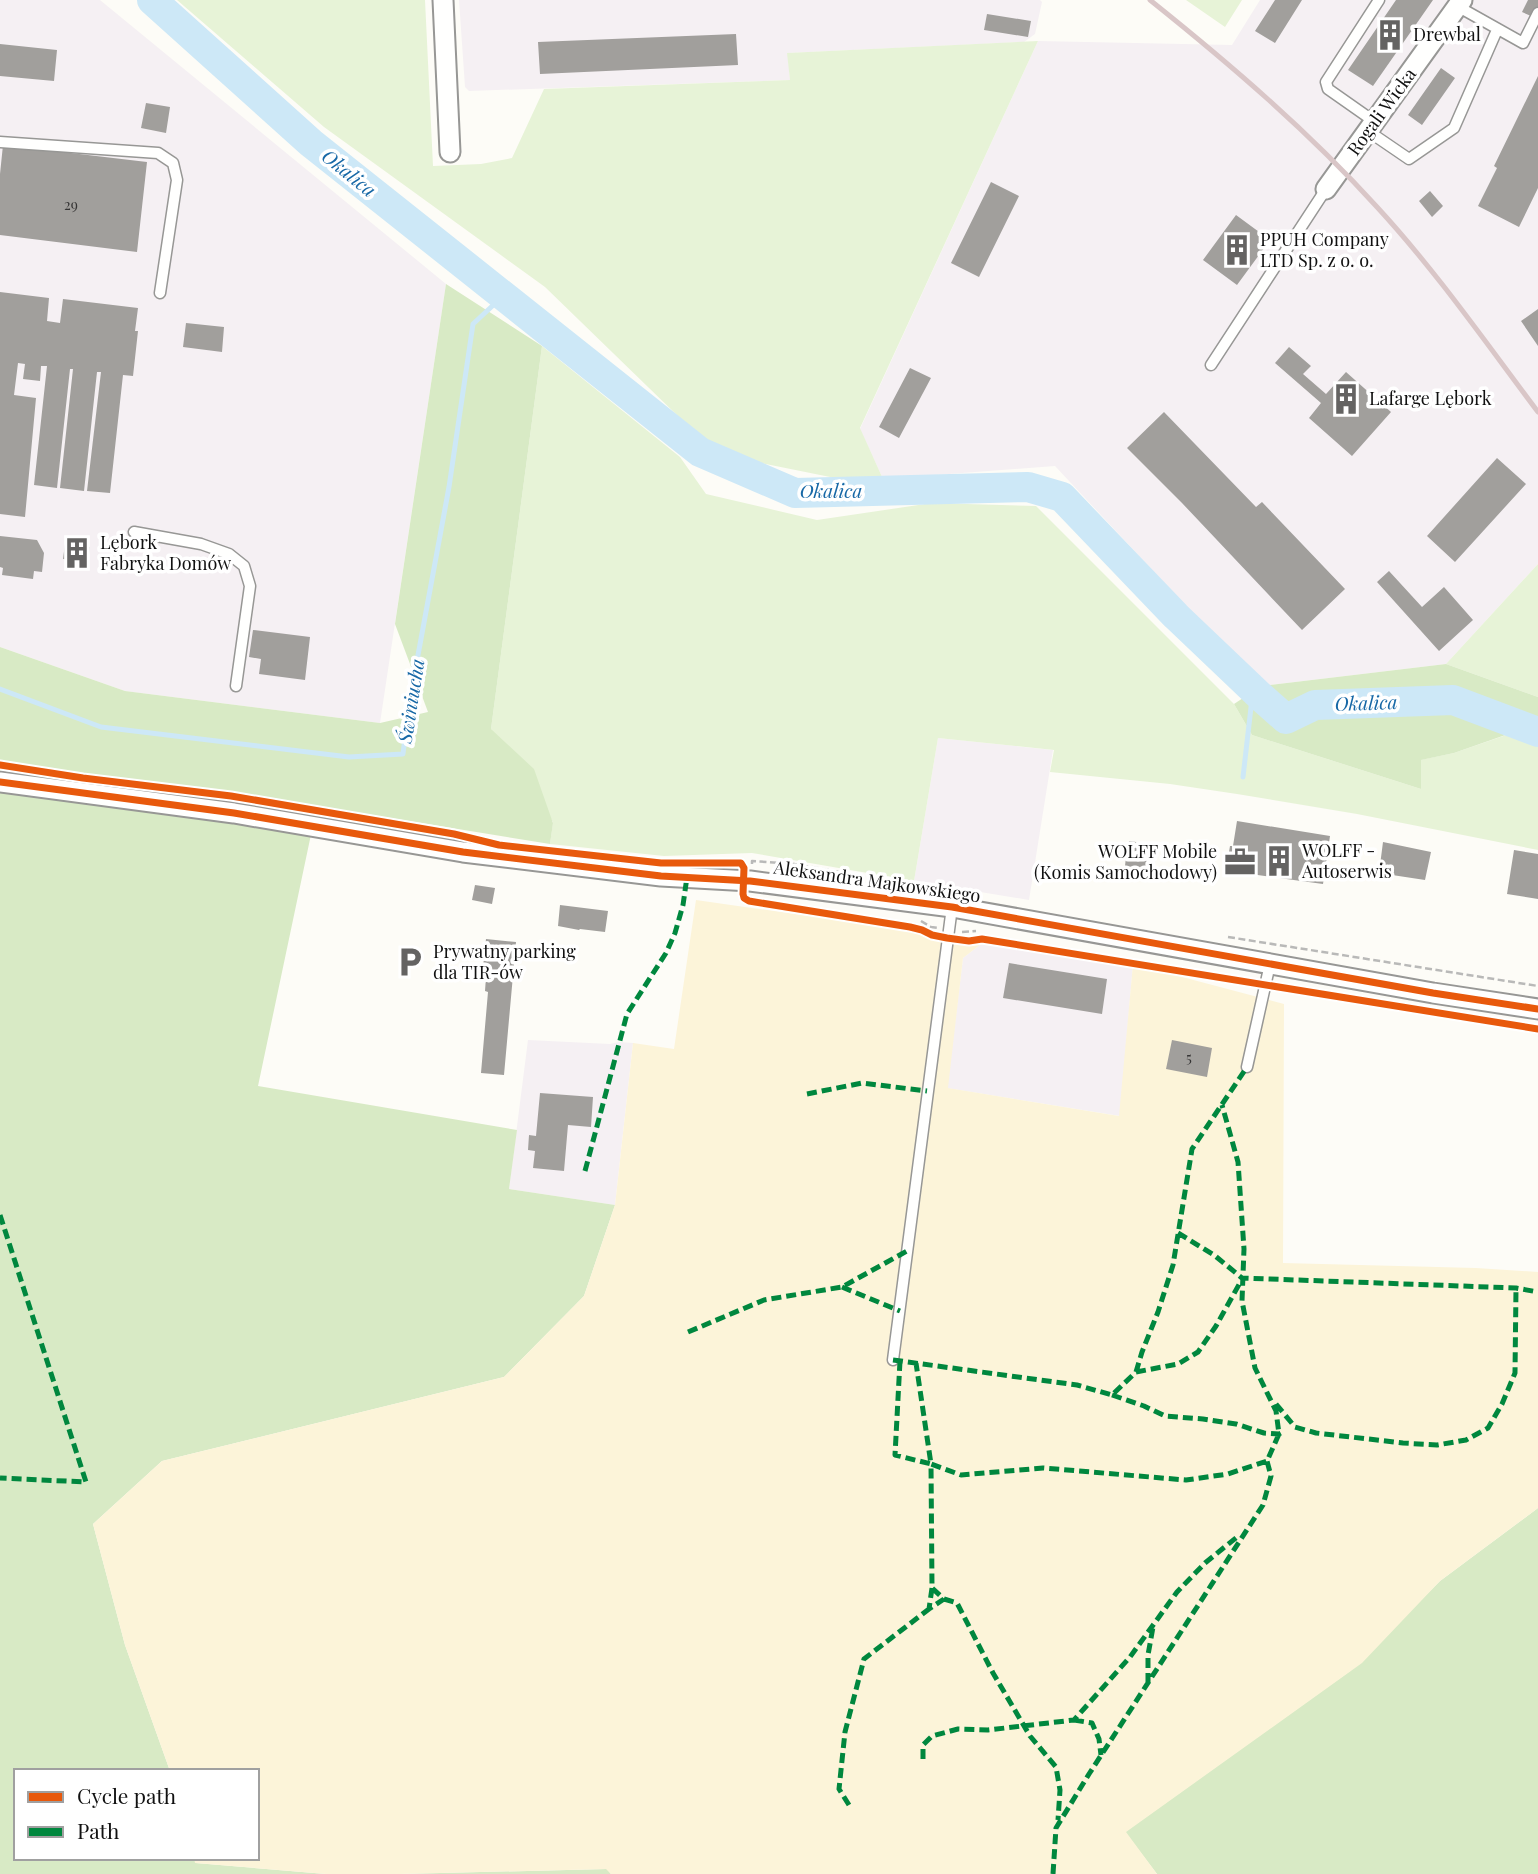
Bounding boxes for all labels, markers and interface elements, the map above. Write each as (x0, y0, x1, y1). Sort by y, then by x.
building icon: Drewbal (1373, 18, 1407, 52)
place label: Drewbal (1413, 22, 1481, 46)
street label: Rogali Wicka (1341, 63, 1421, 160)
water label: Okalica (317, 142, 382, 202)
house number: 29 (64, 195, 78, 214)
place label: PPUH Company LTD Sp. z o. o. (1260, 227, 1389, 272)
building icon: PPUH Company LTD Sp. z o. o. (1220, 233, 1254, 267)
building icon: Lafarge Lębork (1329, 382, 1363, 416)
place label: Lafarge Lębork (1369, 386, 1492, 410)
water label: Okalica (800, 477, 862, 503)
place label: Lębork Fabryka Domów (100, 530, 231, 575)
building icon: Lębork Fabryka Domów (60, 536, 94, 570)
water label: Świniucha (390, 657, 430, 746)
water label: Okalica (1334, 688, 1398, 716)
place label: WOLFF - Autoserwis (1301, 838, 1392, 883)
place label: WOLFF Mobile (Komis Samochodowy) (1034, 839, 1217, 884)
building icon: WOLFF - Autoserwis (1262, 844, 1296, 878)
office icon: WOLFF Mobile (Komis Samochodowy) (1223, 845, 1257, 879)
street label: Aleksandra Majkowskiego (771, 854, 982, 907)
place label: Prywatny parking dla TIR-ów (433, 939, 576, 984)
parking icon: Prywatny parking dla TIR-ów (393, 945, 427, 979)
house number: 5 (1186, 1048, 1192, 1067)
legend (14, 1769, 259, 1860)
text: Cycle path (77, 1781, 177, 1809)
text: Path (77, 1816, 120, 1844)

